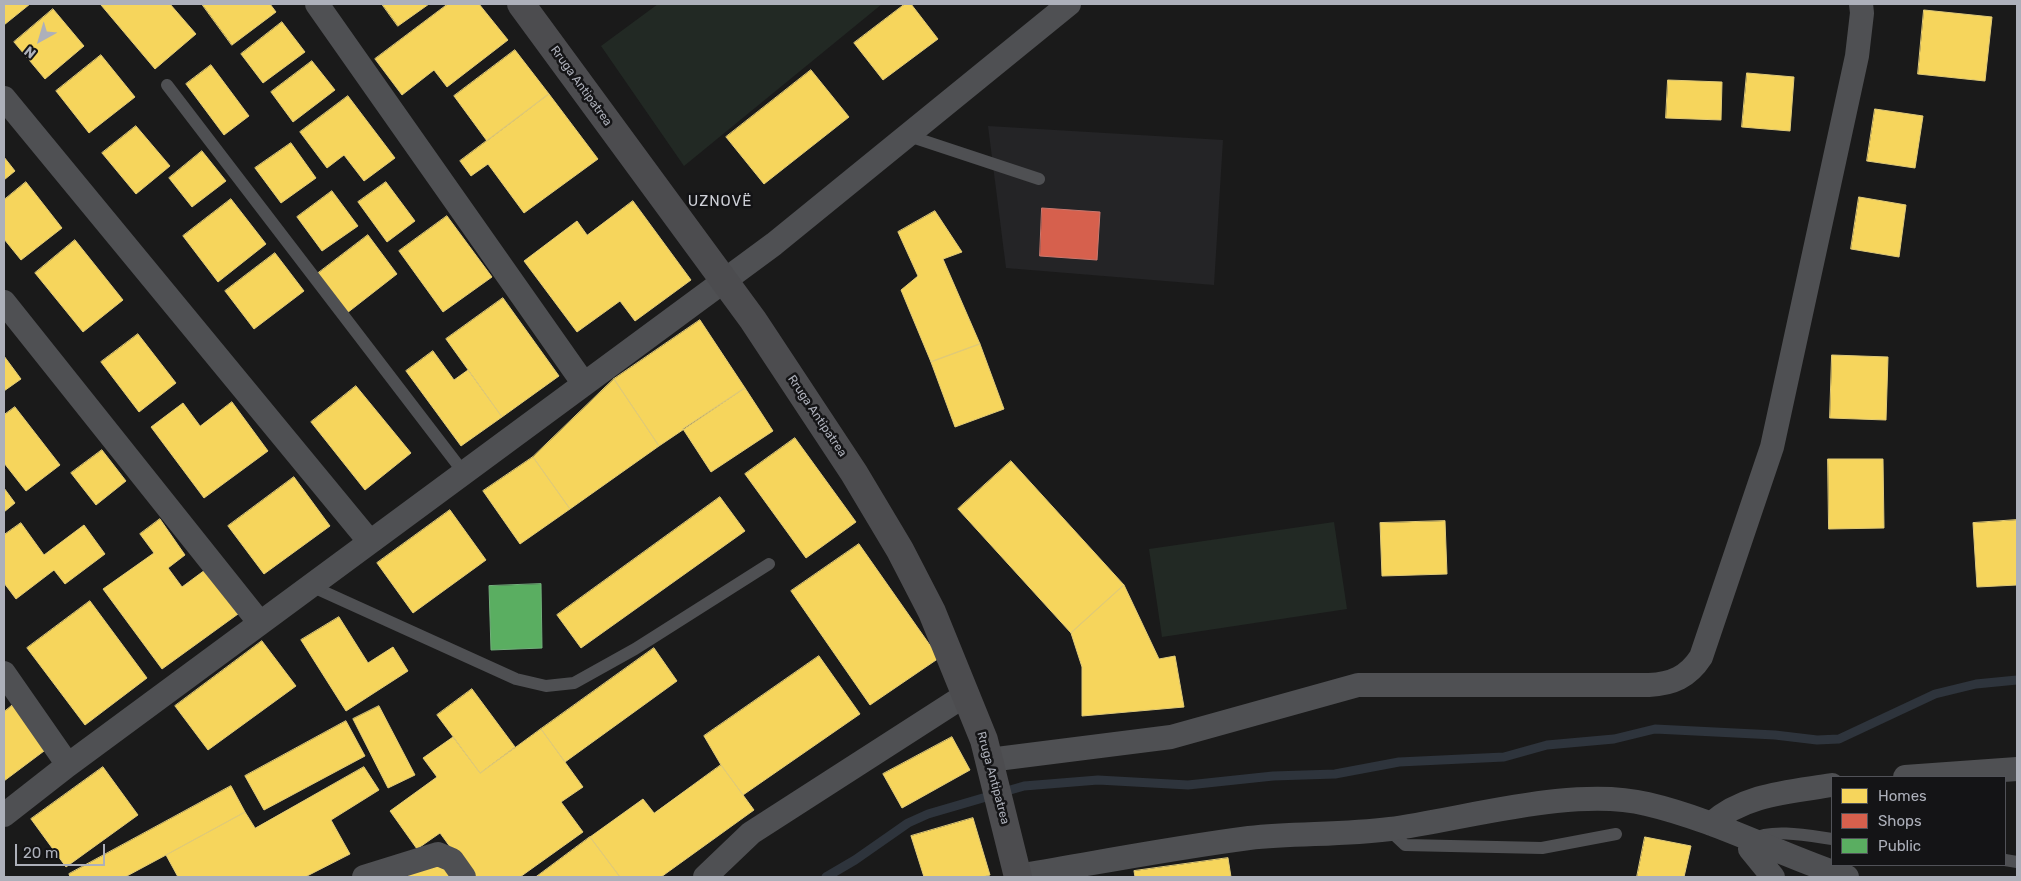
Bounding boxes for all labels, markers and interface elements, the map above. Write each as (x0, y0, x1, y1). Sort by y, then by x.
north arrow (15, 15, 65, 65)
text: N (21, 42, 40, 62)
street label: Rruga Antipatrea (547, 43, 615, 129)
district label: UZNOVË (687, 193, 753, 211)
street label: Rruga Antipatrea (784, 372, 850, 460)
street label: Rruga Antipatrea (974, 730, 1012, 826)
legend (1831, 776, 2006, 866)
text: Homes (1878, 787, 1927, 805)
text: Shops (1878, 812, 1922, 830)
scale bar (18, 834, 108, 866)
text: Public (1878, 837, 1921, 855)
text: 20 m (23, 844, 58, 862)

